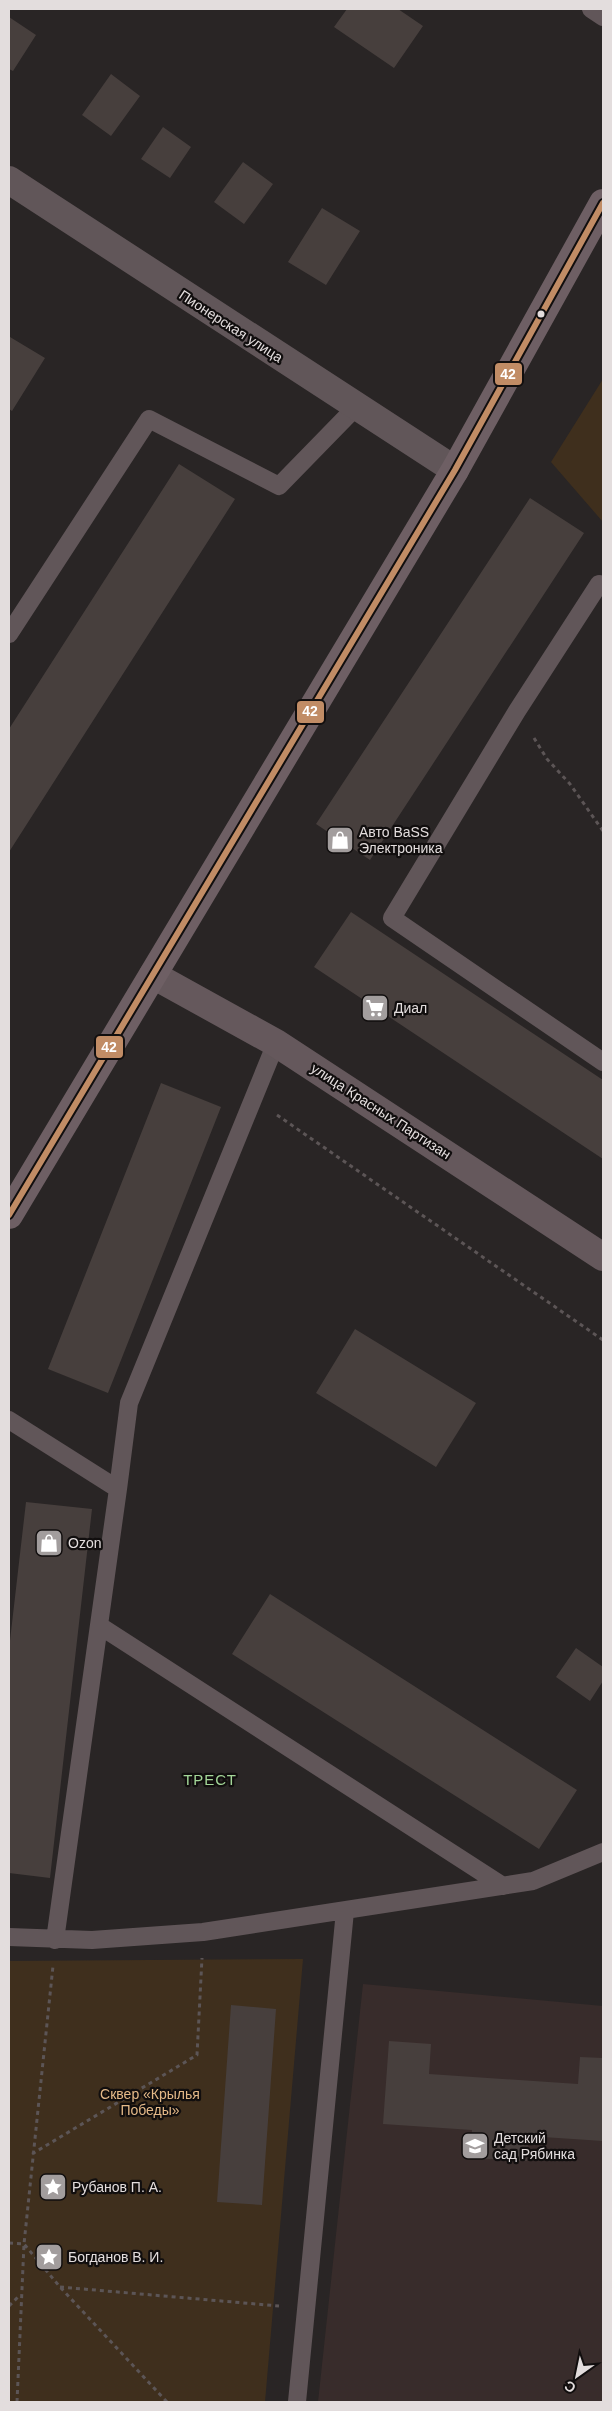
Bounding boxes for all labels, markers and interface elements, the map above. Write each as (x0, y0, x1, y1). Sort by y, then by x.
street label: Пионерская улица (176, 287, 286, 366)
unlabelled marker (536, 309, 546, 319)
line badge: 42 (494, 362, 523, 386)
text: 42 (500, 366, 516, 382)
line badge: 42 (296, 700, 325, 724)
text: 42 (302, 703, 318, 719)
place label: Авто BaSS Электроника (359, 824, 443, 856)
shop icon: Авто BaSS Электроника (325, 825, 355, 855)
supermarket icon: Диал (360, 993, 390, 1023)
place label: Диал (394, 1000, 427, 1016)
line badge: 42 (95, 1035, 124, 1059)
text: 42 (101, 1039, 117, 1055)
street label: улица Красных Партизан (308, 1060, 454, 1162)
shop icon: Ozon (34, 1528, 64, 1558)
place label: Ozon (68, 1535, 101, 1551)
district label: ТРЕСТ (183, 1771, 237, 1788)
park label: Сквер «Крылья Победы» (100, 2086, 200, 2118)
place label: Детский сад Рябинка (494, 2130, 575, 2162)
school or university icon: Детский сад Рябинка (460, 2131, 490, 2161)
place icon: Рубанов П. А. (38, 2172, 68, 2202)
place label: Рубанов П. А. (72, 2179, 162, 2195)
place icon: Богданов В. И. (34, 2242, 64, 2272)
place label: Богданов В. И. (68, 2249, 163, 2265)
north arrow (552, 2351, 602, 2401)
text: С (561, 2377, 579, 2396)

